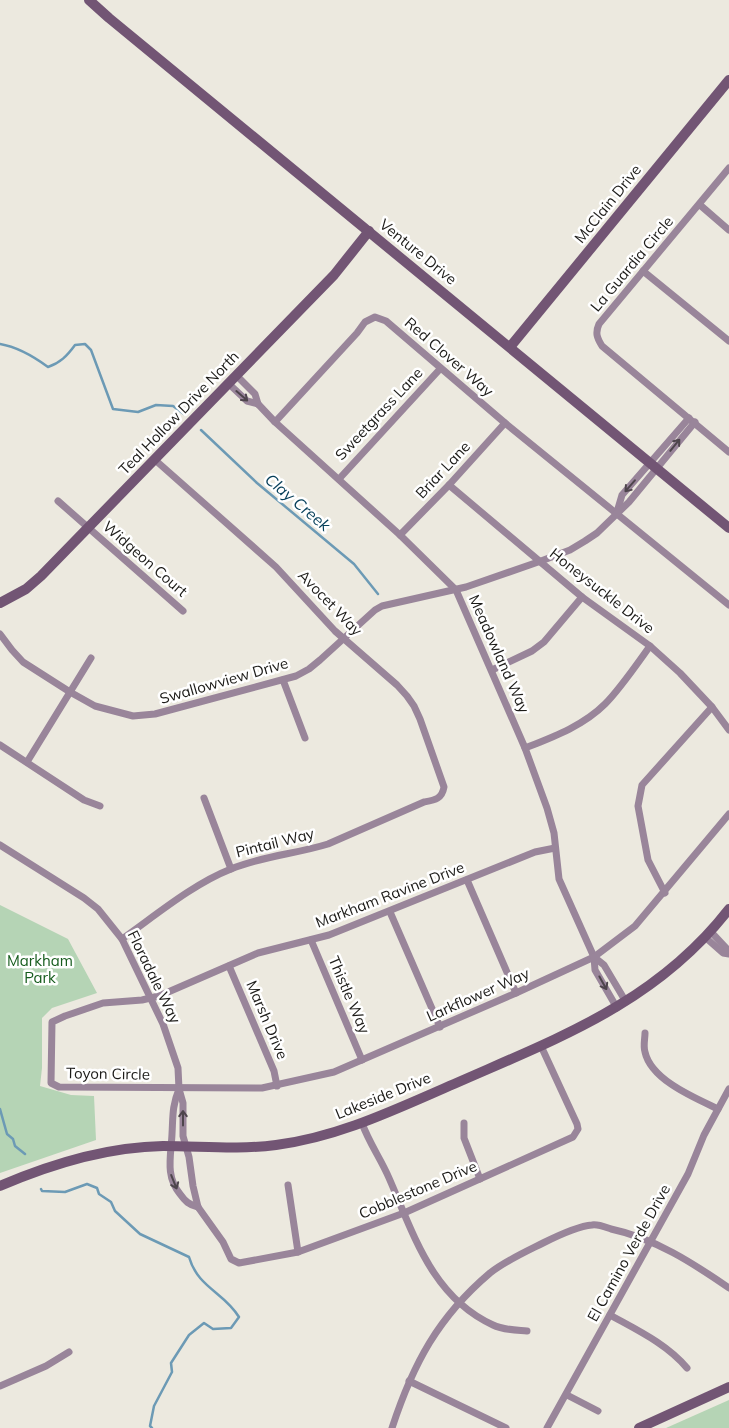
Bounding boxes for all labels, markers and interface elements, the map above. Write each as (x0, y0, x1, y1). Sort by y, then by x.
street label: McClain Drive (570, 161, 645, 247)
street label: La Guardia Circle (586, 212, 677, 315)
street label: Venture Drive (376, 215, 461, 289)
street label: Red Clover Way (401, 313, 498, 400)
street label: Teal Hollow Drive North (115, 347, 243, 479)
street label: Sweetgrass Lane (331, 363, 427, 464)
one-way arrow (236, 390, 249, 402)
street label: Briar Lane (411, 437, 474, 502)
one-way arrow (670, 439, 681, 452)
water label: Clay Creek (261, 469, 335, 536)
one-way arrow (624, 479, 636, 492)
street label: Widgeon Court (99, 517, 191, 600)
street label: Honeysuckle Drive (546, 544, 659, 637)
street label: Avocet Way (294, 566, 367, 640)
street label: Meadowland Way (465, 592, 534, 716)
street label: Swallowview Drive (157, 653, 290, 708)
street label: Pintail Way (234, 824, 316, 861)
street label: Markham Ravine Drive (313, 857, 467, 932)
street label: Floradale Way (124, 927, 185, 1026)
park label: Markham Park (7, 951, 73, 987)
street label: Thistle Way (325, 953, 374, 1036)
street label: Larkflower Way (423, 963, 532, 1026)
one-way arrow (598, 976, 608, 990)
street label: Marsh Drive (242, 978, 293, 1062)
street label: Toyon Circle (66, 1063, 150, 1084)
street label: Lakeside Drive (332, 1068, 433, 1123)
one-way arrow (178, 1110, 188, 1126)
street label: Cobblestone Drive (356, 1156, 480, 1223)
one-way arrow (169, 1174, 179, 1189)
street label: El Camino Verde Drive (583, 1181, 674, 1325)

